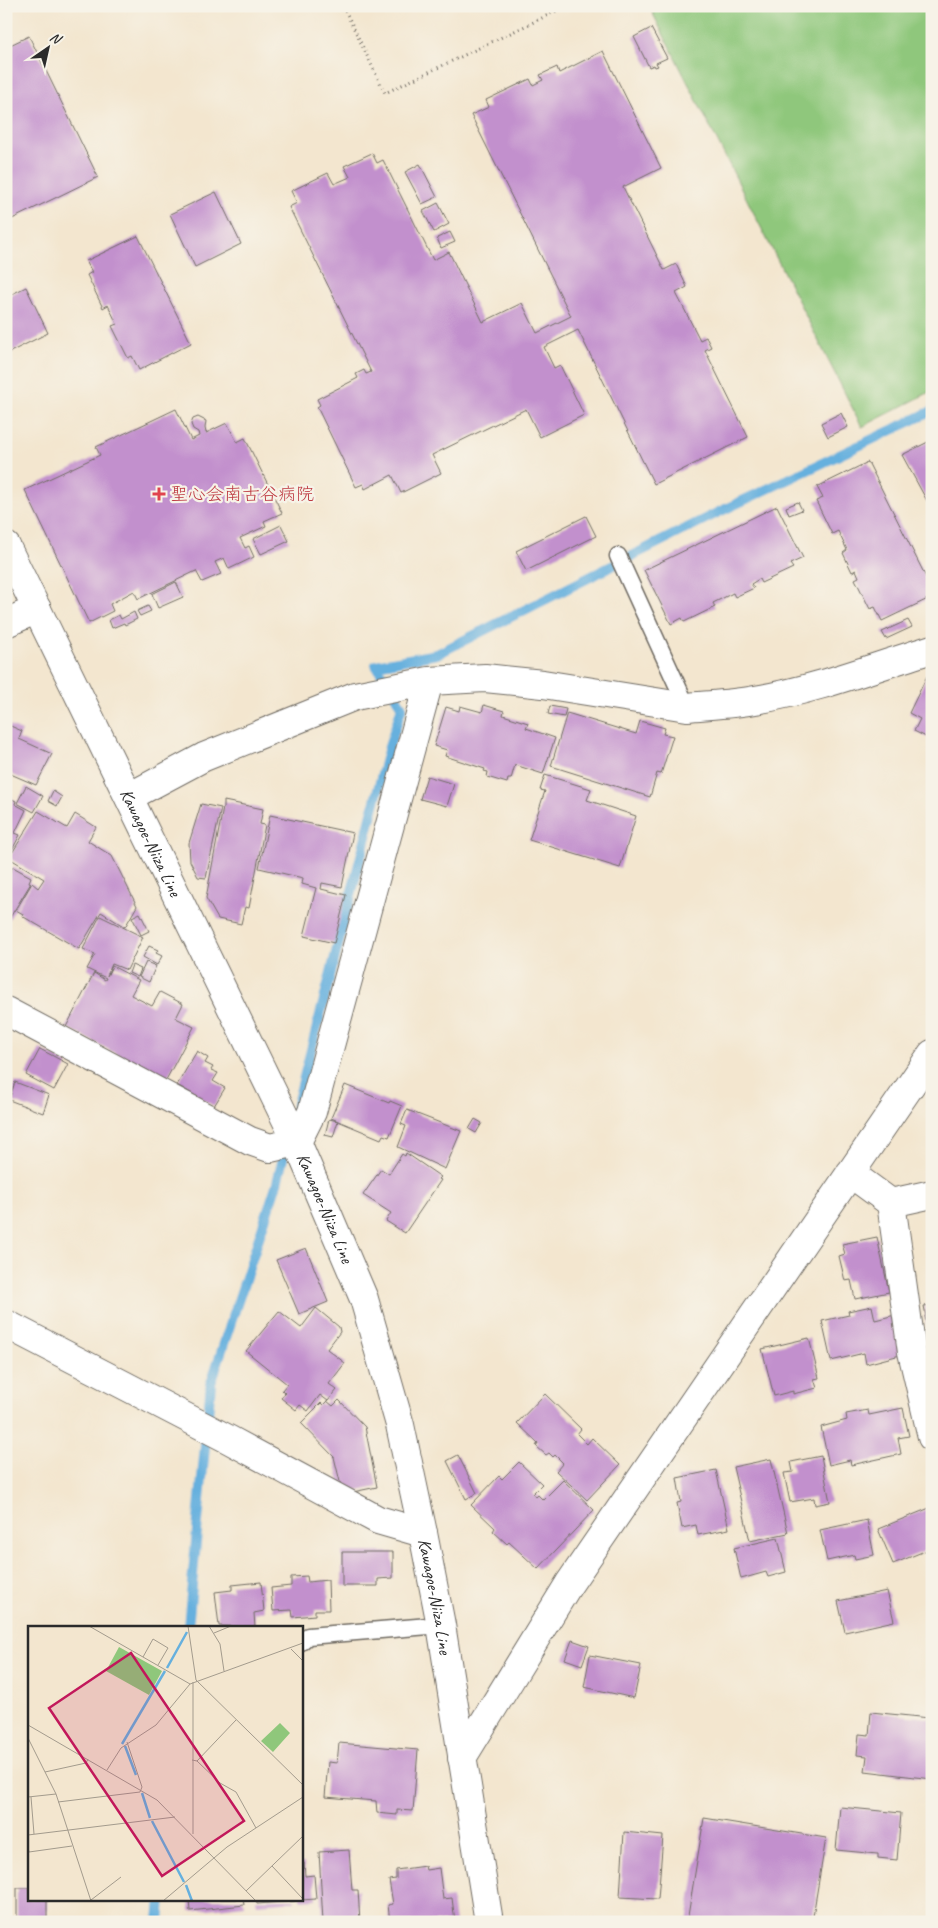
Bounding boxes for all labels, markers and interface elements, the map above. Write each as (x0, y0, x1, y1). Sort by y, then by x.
north arrow (22, 22, 72, 72)
text: N (47, 28, 65, 48)
place label: 聖心会南古谷病院 (170, 483, 314, 505)
marker: 聖心会南古谷病院 (152, 487, 166, 501)
street label: Kawagoe-Niiza Line (115, 785, 187, 901)
street label: Kawagoe-Niiza Line (292, 1150, 359, 1267)
street label: Kawagoe-Niiza Line (413, 1537, 457, 1657)
inset map (28, 1626, 302, 1900)

